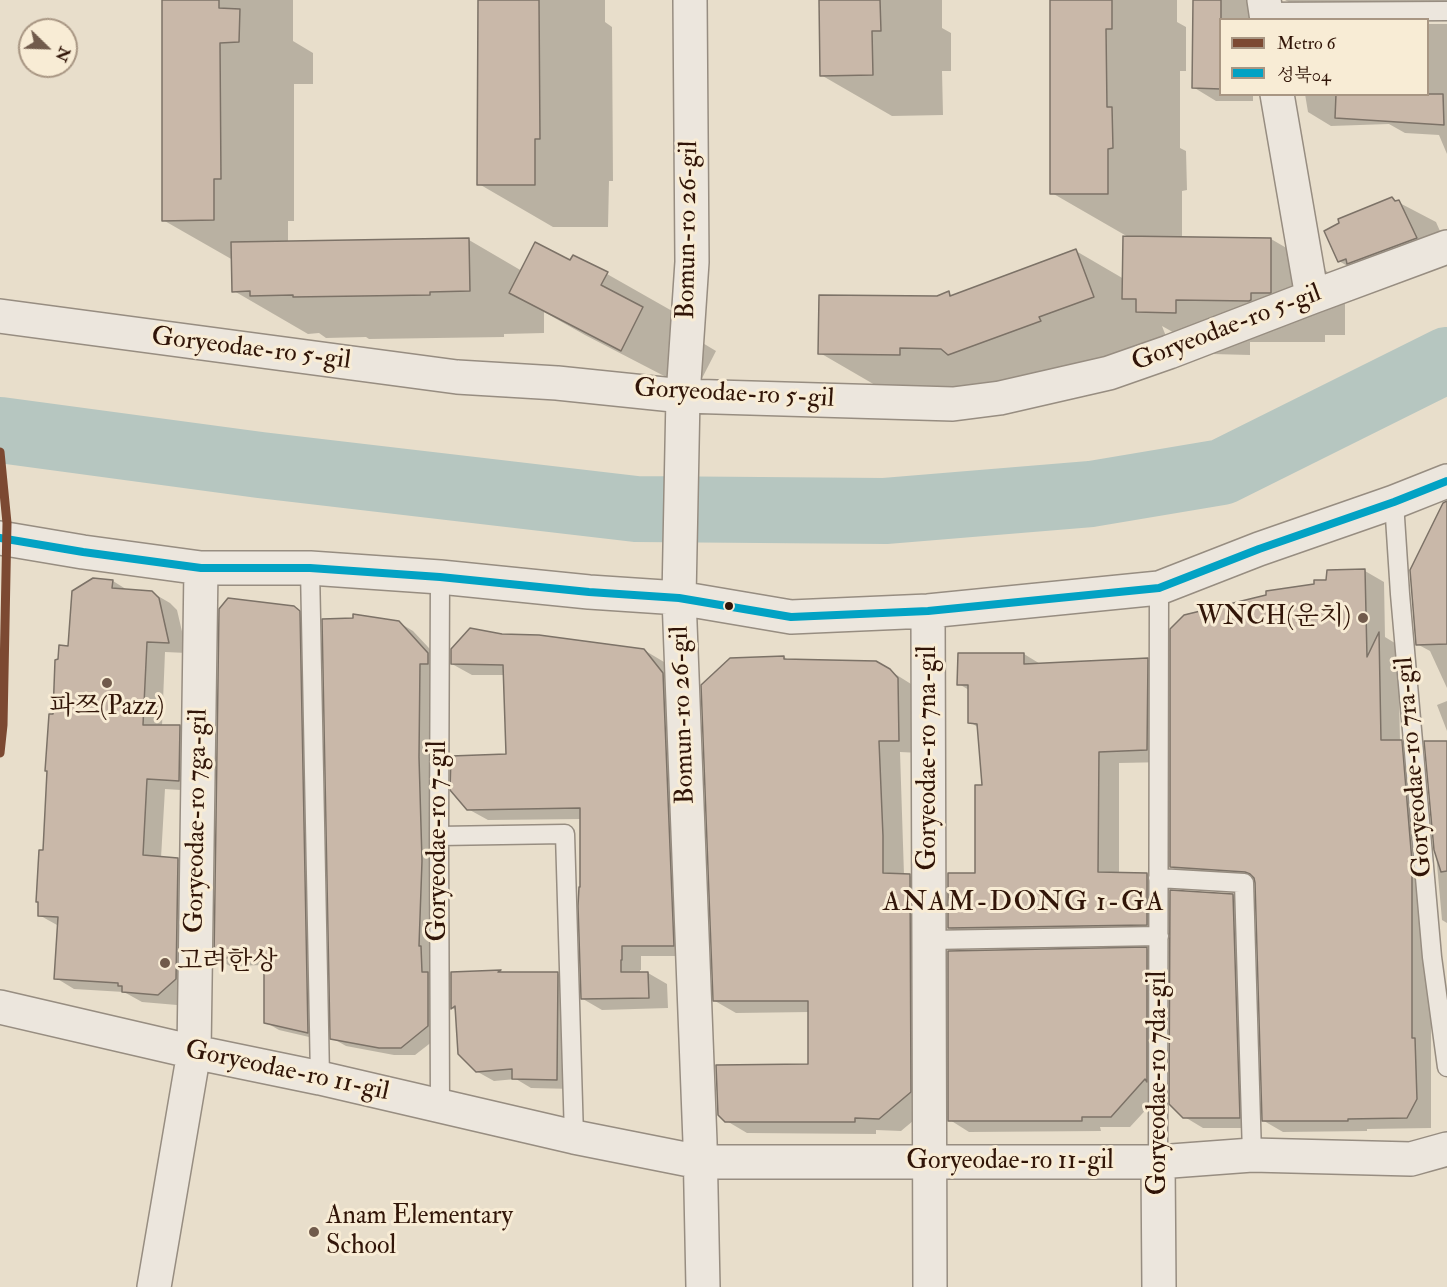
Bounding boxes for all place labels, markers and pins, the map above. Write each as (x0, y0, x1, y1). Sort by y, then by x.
unlabelled marker (723, 600, 735, 612)
place label: WNCH(운치) (1197, 602, 1351, 634)
marker: WNCH(운치) (1356, 611, 1370, 625)
marker: 파쯔(Pazz) (100, 676, 114, 690)
place label: 파쯔(Pazz) (50, 692, 164, 724)
place label: 고려한상 (177, 947, 277, 979)
marker: 고려한상 (158, 956, 172, 970)
place label: Anam Elementary School (326, 1201, 513, 1262)
marker: Anam Elementary School (307, 1225, 321, 1239)

